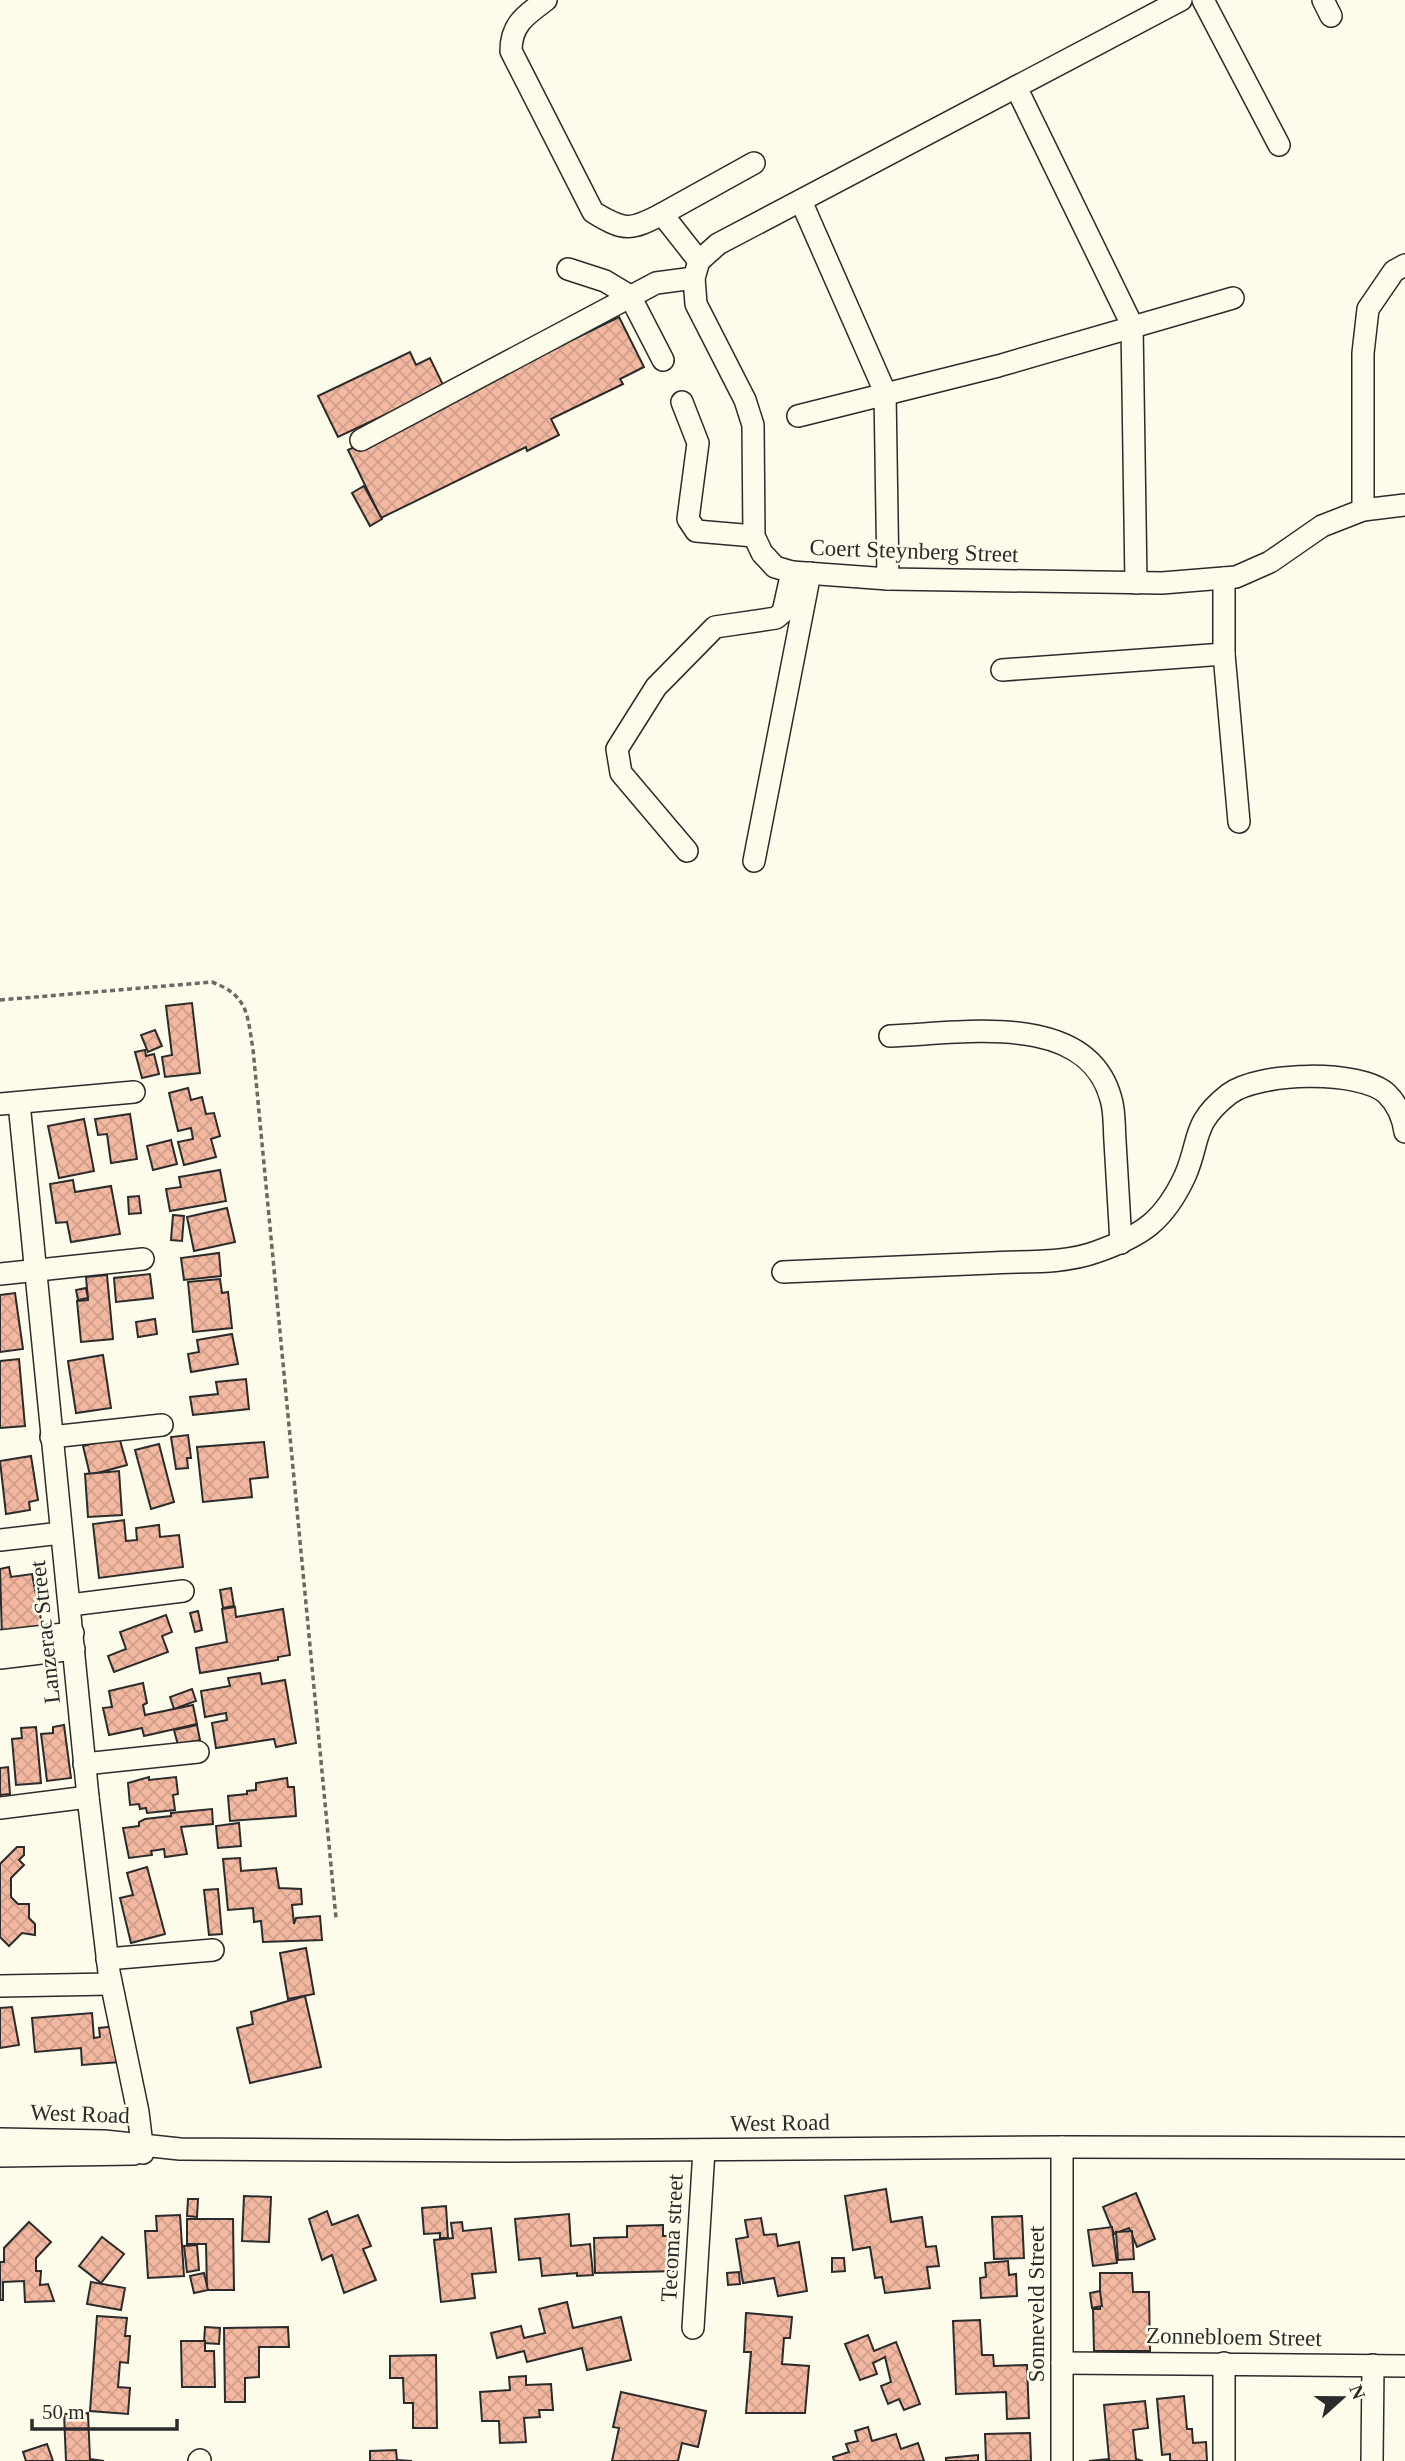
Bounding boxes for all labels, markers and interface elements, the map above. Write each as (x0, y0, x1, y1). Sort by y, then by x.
street label: Coert Steynberg Street (809, 535, 1020, 567)
street label: Lanzerac Street (25, 1559, 65, 1705)
street label: West Road (30, 2100, 131, 2128)
street label: West Road (730, 2110, 831, 2136)
street label: Tecoma street (656, 2173, 688, 2303)
street label: Sonneveld Street (1024, 2225, 1049, 2382)
street label: Zonnebloem Street (1146, 2323, 1323, 2351)
north arrow (1307, 2363, 1377, 2433)
text: N (1345, 2382, 1370, 2403)
scale bar (32, 2388, 177, 2432)
text: 50 m (42, 2400, 85, 2424)

